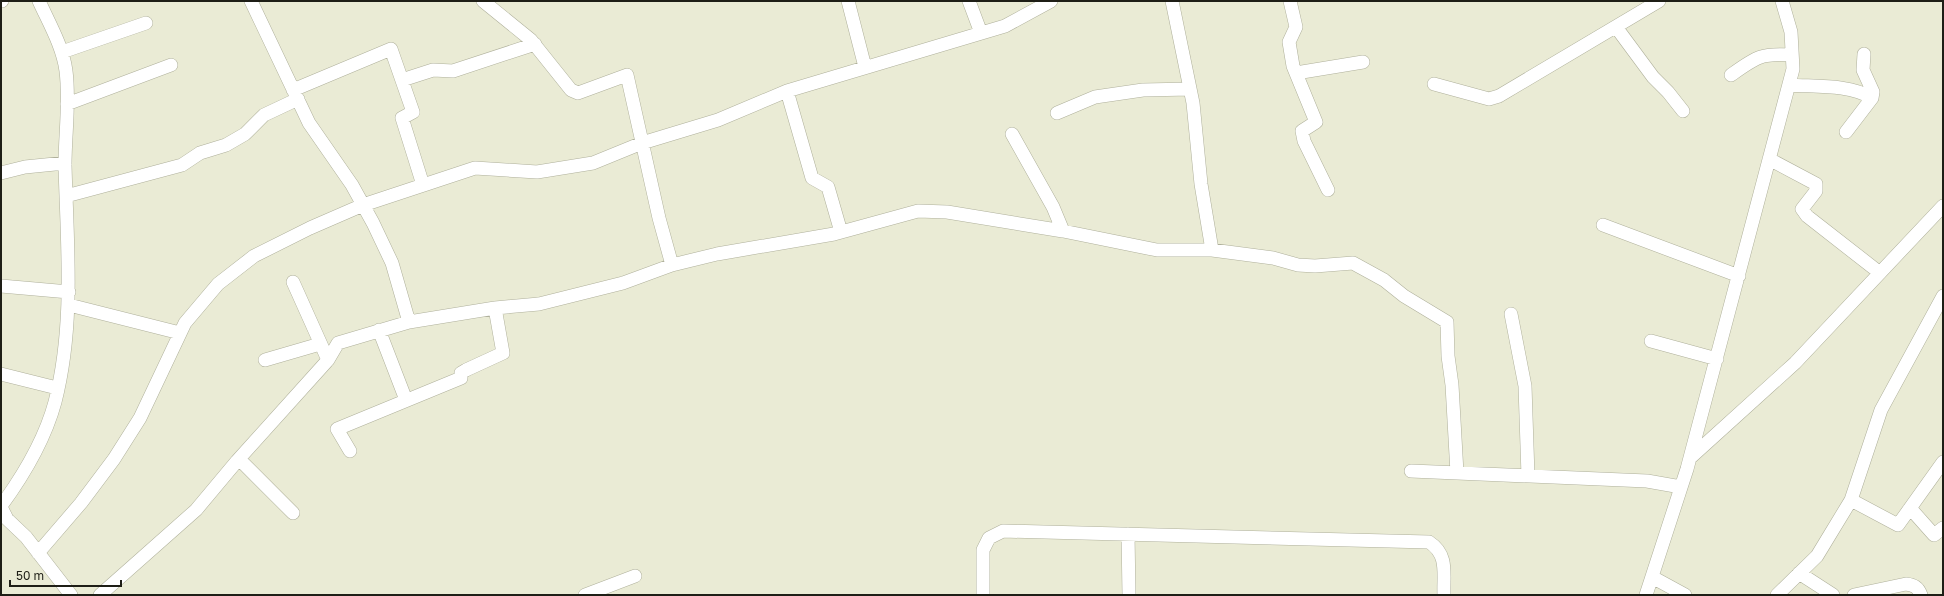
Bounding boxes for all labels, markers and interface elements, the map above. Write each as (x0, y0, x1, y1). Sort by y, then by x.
scale bar (10, 562, 121, 588)
text: 50 m (16, 568, 44, 583)

